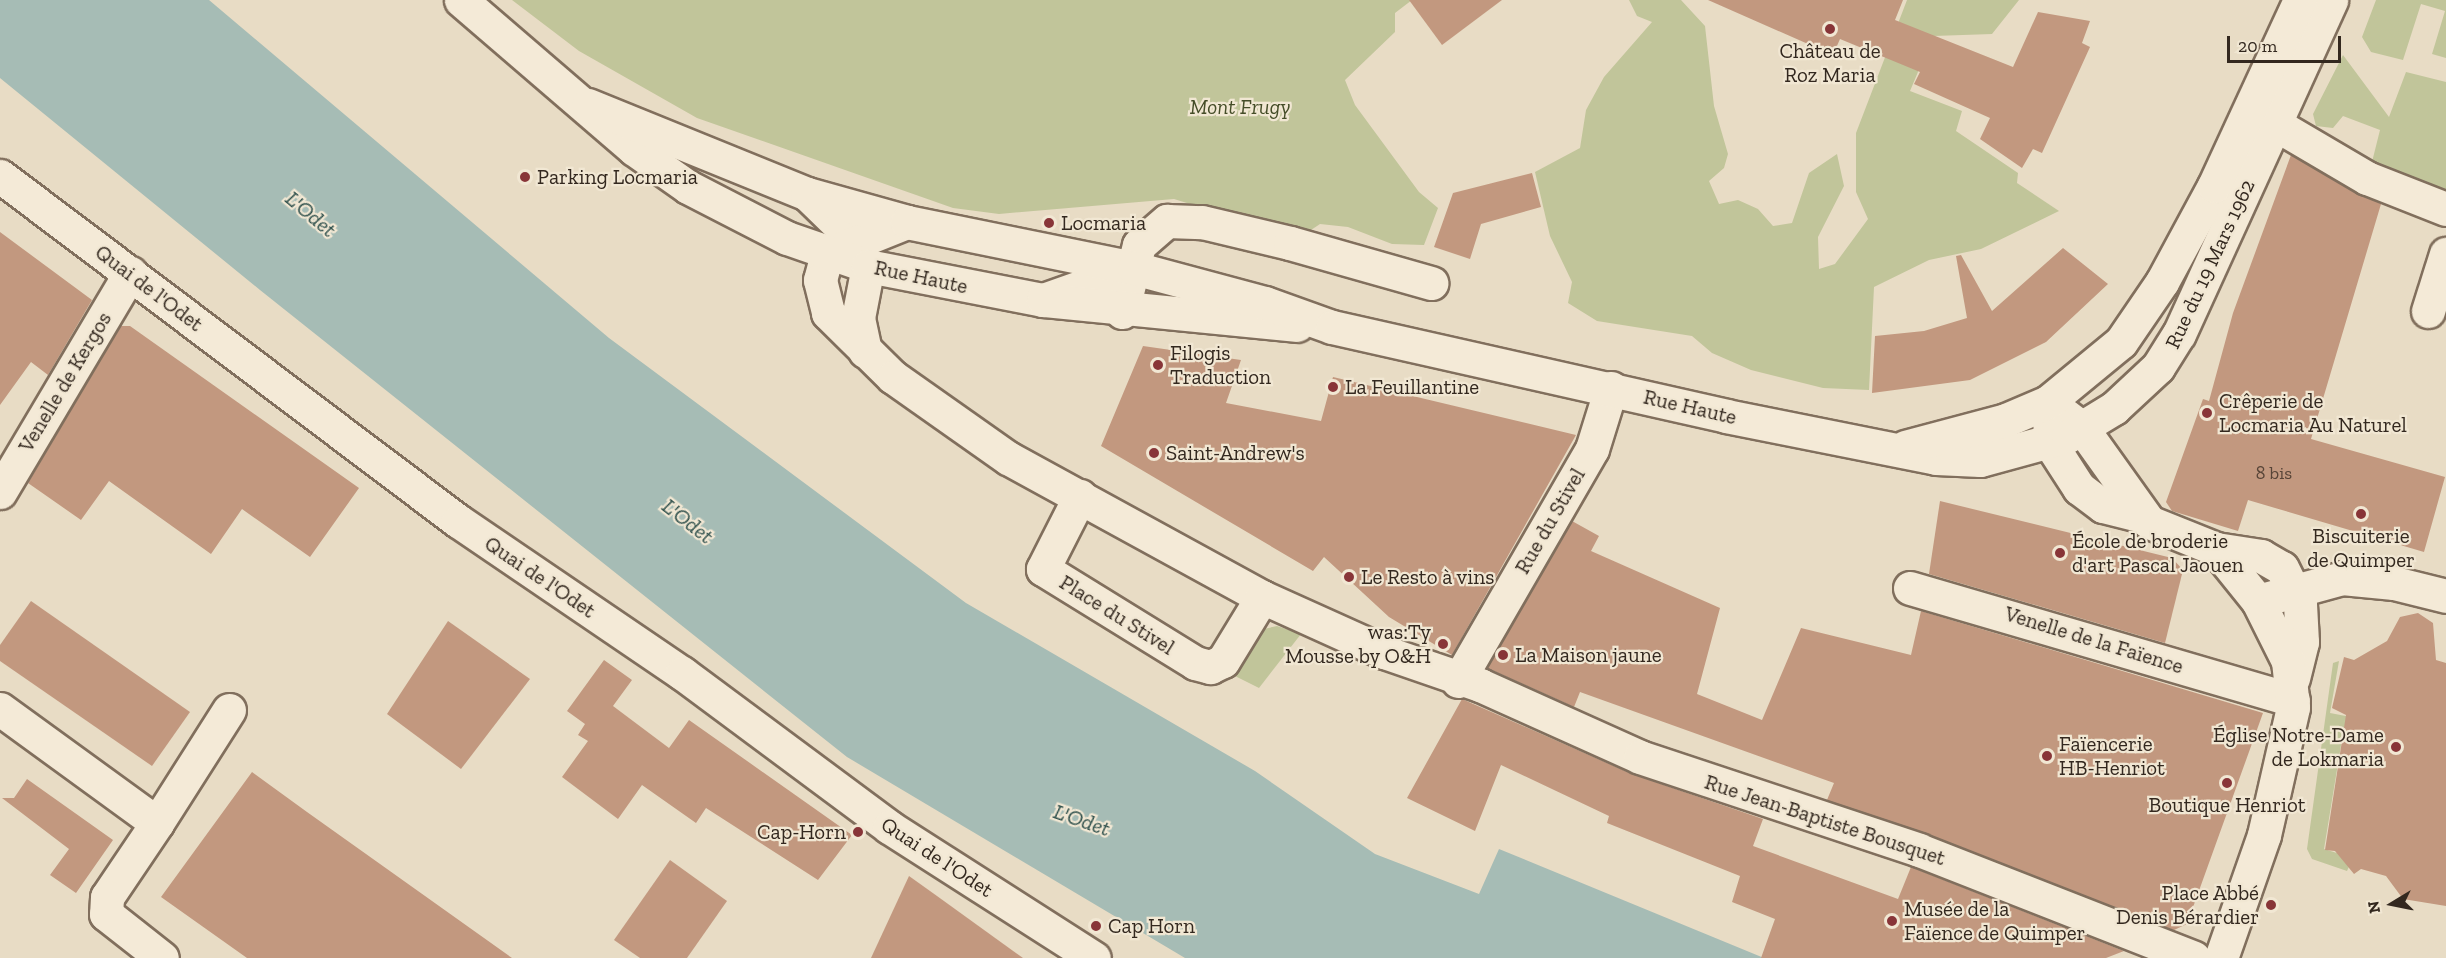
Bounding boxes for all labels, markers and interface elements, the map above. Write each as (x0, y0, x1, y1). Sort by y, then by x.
marker: Château de Roz Maria (1823, 22, 1837, 36)
scale bar (2230, 24, 2344, 62)
text: 20 m (2238, 35, 2277, 57)
place label: Château de Roz Maria (1779, 38, 1881, 88)
park label: Mont Frugy (1190, 94, 1290, 120)
place label: Parking Locmaria (537, 164, 698, 190)
marker: Parking Locmaria (518, 170, 532, 184)
street label: Rue du 19 Mars 1962 (2160, 175, 2260, 353)
water label: L'Odet (280, 185, 342, 243)
place label: Locmaria (1061, 210, 1146, 236)
marker: Locmaria (1042, 216, 1056, 230)
street label: Quai de l'Odet (90, 239, 208, 337)
street label: Rue Haute (872, 255, 970, 299)
street label: Venelle de Kergos (13, 307, 117, 457)
place label: Filogis Traduction (1170, 340, 1271, 390)
marker: Filogis Traduction (1151, 358, 1165, 372)
place label: La Feuillantine (1345, 374, 1479, 400)
marker: La Feuillantine (1326, 380, 1340, 394)
street label: Rue Haute (1641, 384, 1739, 430)
place label: Crêperie de Locmaria Au Naturel (2219, 388, 2408, 438)
marker: Crêperie de Locmaria Au Naturel (2200, 406, 2214, 420)
place label: Saint-Andrew's (1166, 440, 1305, 466)
marker: Saint-Andrew's (1147, 446, 1161, 460)
house number: 8 bis (2256, 462, 2292, 484)
street label: Rue du Stivel (1510, 464, 1590, 578)
water label: L'Odet (657, 493, 719, 549)
marker: Biscuiterie de Quimper (2354, 507, 2368, 521)
place label: Biscuiterie de Quimper (2307, 523, 2415, 573)
place label: École de broderie d'art Pascal Jaouen (2072, 528, 2244, 578)
street label: Quai de l'Odet (480, 531, 600, 623)
marker: École de broderie d'art Pascal Jaouen (2053, 546, 2067, 560)
place label: Le Resto à vins (1361, 564, 1495, 590)
street label: Place du Stivel (1055, 570, 1179, 660)
marker: Le Resto à vins (1342, 570, 1356, 584)
street label: Venelle de la Faïence (2002, 601, 2186, 679)
place label: was:Ty Mousse by O&H (1285, 619, 1431, 669)
marker: was:Ty Mousse by O&H (1436, 637, 1450, 651)
place label: La Maison jaune (1515, 642, 1662, 668)
marker: La Maison jaune (1496, 648, 1510, 662)
place label: Église Notre-Dame de Lokmaria (2213, 722, 2384, 772)
place label: Faïencerie HB-Henriot (2059, 731, 2165, 781)
marker: Église Notre-Dame de Lokmaria (2389, 740, 2403, 754)
marker: Faïencerie HB-Henriot (2040, 749, 2054, 763)
street label: Rue Jean-Baptiste Bousquet (1701, 769, 1949, 871)
marker: Boutique Henriot (2220, 776, 2234, 790)
place label: Boutique Henriot (2148, 792, 2306, 818)
water label: L'Odet (1050, 798, 1114, 842)
street label: Quai de l'Odet (876, 812, 998, 902)
place label: Cap-Horn (757, 819, 846, 845)
marker: Cap-Horn (851, 825, 865, 839)
north arrow (2362, 874, 2422, 934)
place label: Place Abbé Denis Bérardier (2116, 880, 2259, 930)
place label: Musée de la Faïence de Quimper (1904, 896, 2085, 946)
marker: Place Abbé Denis Bérardier (2264, 898, 2278, 912)
text: N (2363, 900, 2384, 915)
place label: Cap Horn (1108, 913, 1195, 939)
marker: Musée de la Faïence de Quimper (1885, 914, 1899, 928)
marker: Cap Horn (1089, 919, 1103, 933)

